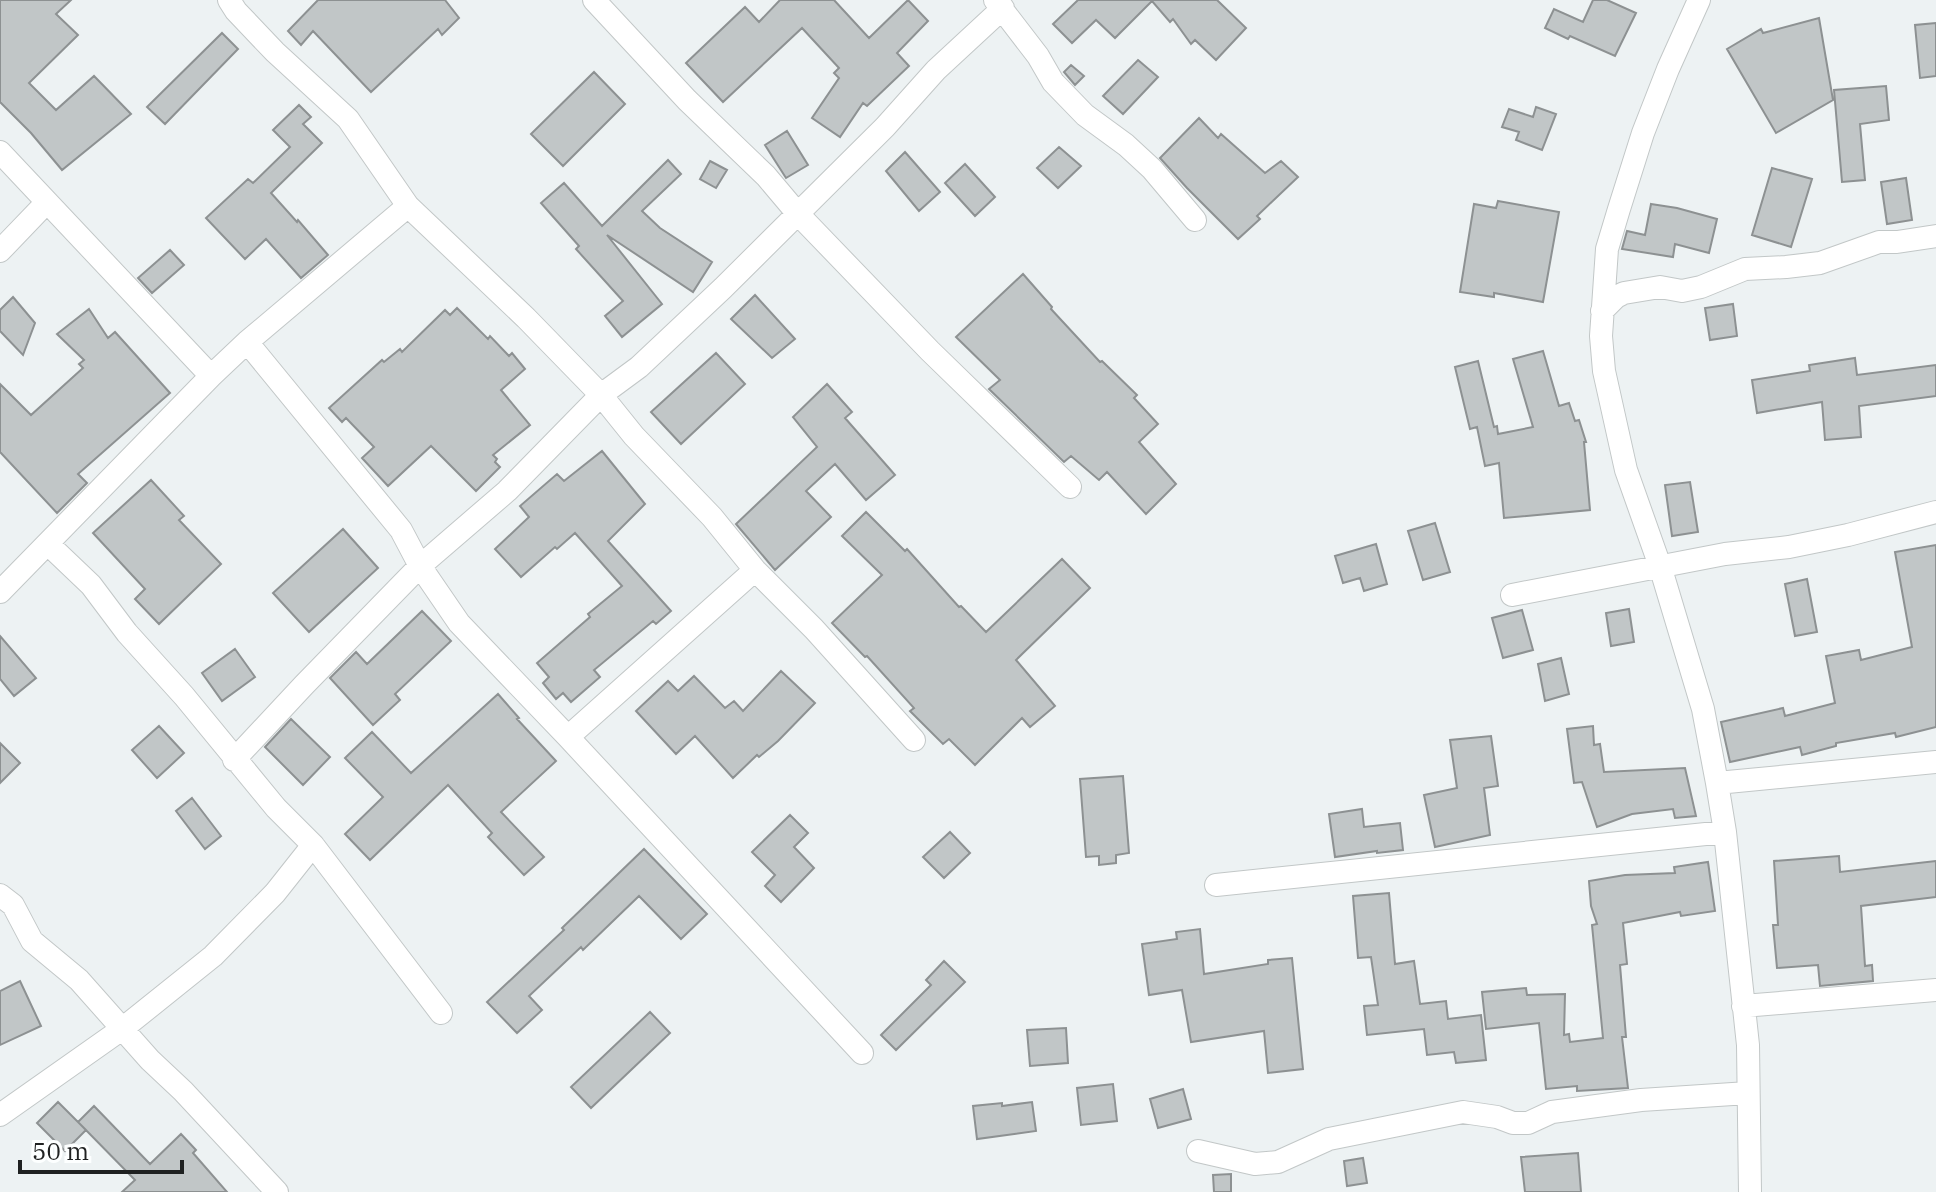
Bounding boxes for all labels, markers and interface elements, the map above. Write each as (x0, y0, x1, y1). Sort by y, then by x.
scale bar (20, 1124, 182, 1174)
text: 50 m (32, 1135, 89, 1167)

